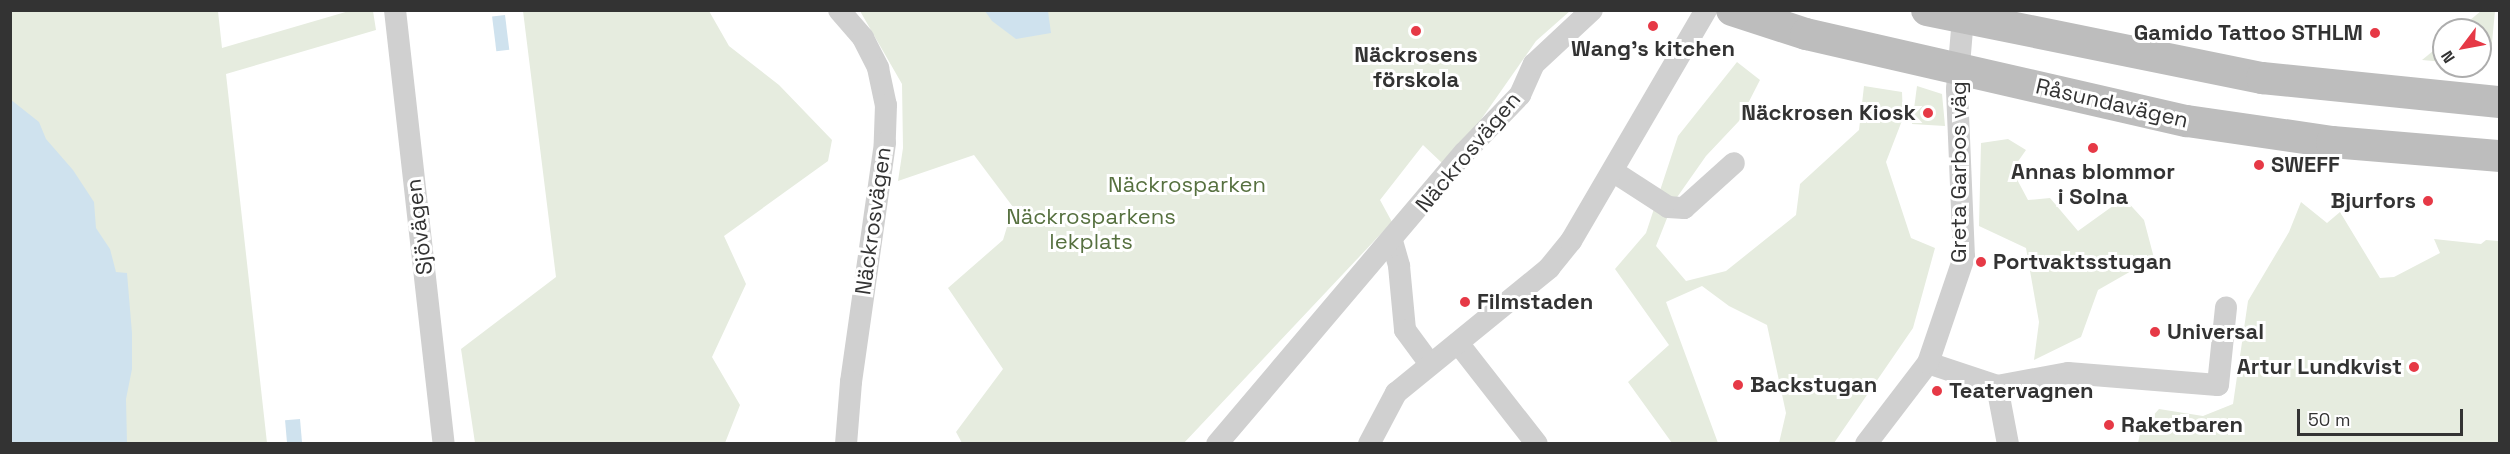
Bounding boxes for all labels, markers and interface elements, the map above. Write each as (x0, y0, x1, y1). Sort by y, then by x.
north arrow (2432, 18, 2492, 78)
marker: Wang's kitchen (1646, 19, 1660, 33)
place label: Gamido Tattoo STHLM (2133, 20, 2363, 46)
marker: Näckrosens förskola (1409, 24, 1423, 38)
marker: Gamido Tattoo STHLM (2368, 26, 2382, 40)
place label: Wang's kitchen (1571, 36, 1735, 62)
place label: Näckrosens förskola (1354, 41, 1478, 92)
text: N (2436, 47, 2460, 67)
street label: Råsundavägen (2033, 73, 2191, 133)
street label: Greta Garbos väg (1946, 81, 1972, 263)
street label: Näckrosvägen (1410, 86, 1526, 218)
place label: Näckrosen Kiosk (1741, 100, 1916, 126)
marker: Näckrosen Kiosk (1921, 106, 1935, 120)
marker: Annas blommor i Solna (2086, 141, 2100, 155)
street label: Näckrosvägen (850, 145, 896, 297)
place label: SWEFF (2271, 152, 2340, 178)
place label: Annas blommor i Solna (2011, 158, 2175, 210)
marker: SWEFF (2252, 158, 2266, 172)
park label: Näckrosparken (1108, 172, 1266, 198)
street label: Sjövägen (400, 177, 438, 277)
place label: Bjurfors (2331, 188, 2416, 214)
marker: Bjurfors (2421, 194, 2435, 208)
park label: Näckrosparkens lekplats (1006, 203, 1176, 254)
place label: Portvaktsstugan (1993, 249, 2172, 275)
marker: Portvaktsstugan (1974, 255, 1988, 269)
place label: Filmstaden (1477, 289, 1593, 315)
marker: Filmstaden (1458, 295, 1472, 309)
place label: Universal (2167, 319, 2264, 345)
marker: Universal (2148, 325, 2162, 339)
place label: Artur Lundkvist (2237, 354, 2402, 380)
marker: Artur Lundkvist (2407, 360, 2421, 374)
place label: Backstugan (1750, 372, 1877, 398)
marker: Backstugan (1731, 378, 1745, 392)
place label: Teatervagnen (1949, 378, 2094, 404)
marker: Teatervagnen (1930, 384, 1944, 398)
scale bar (2300, 397, 2466, 435)
text: 50 m (2308, 408, 2350, 431)
place label: Raketbaren (2121, 412, 2243, 438)
marker: Raketbaren (2102, 418, 2116, 432)

